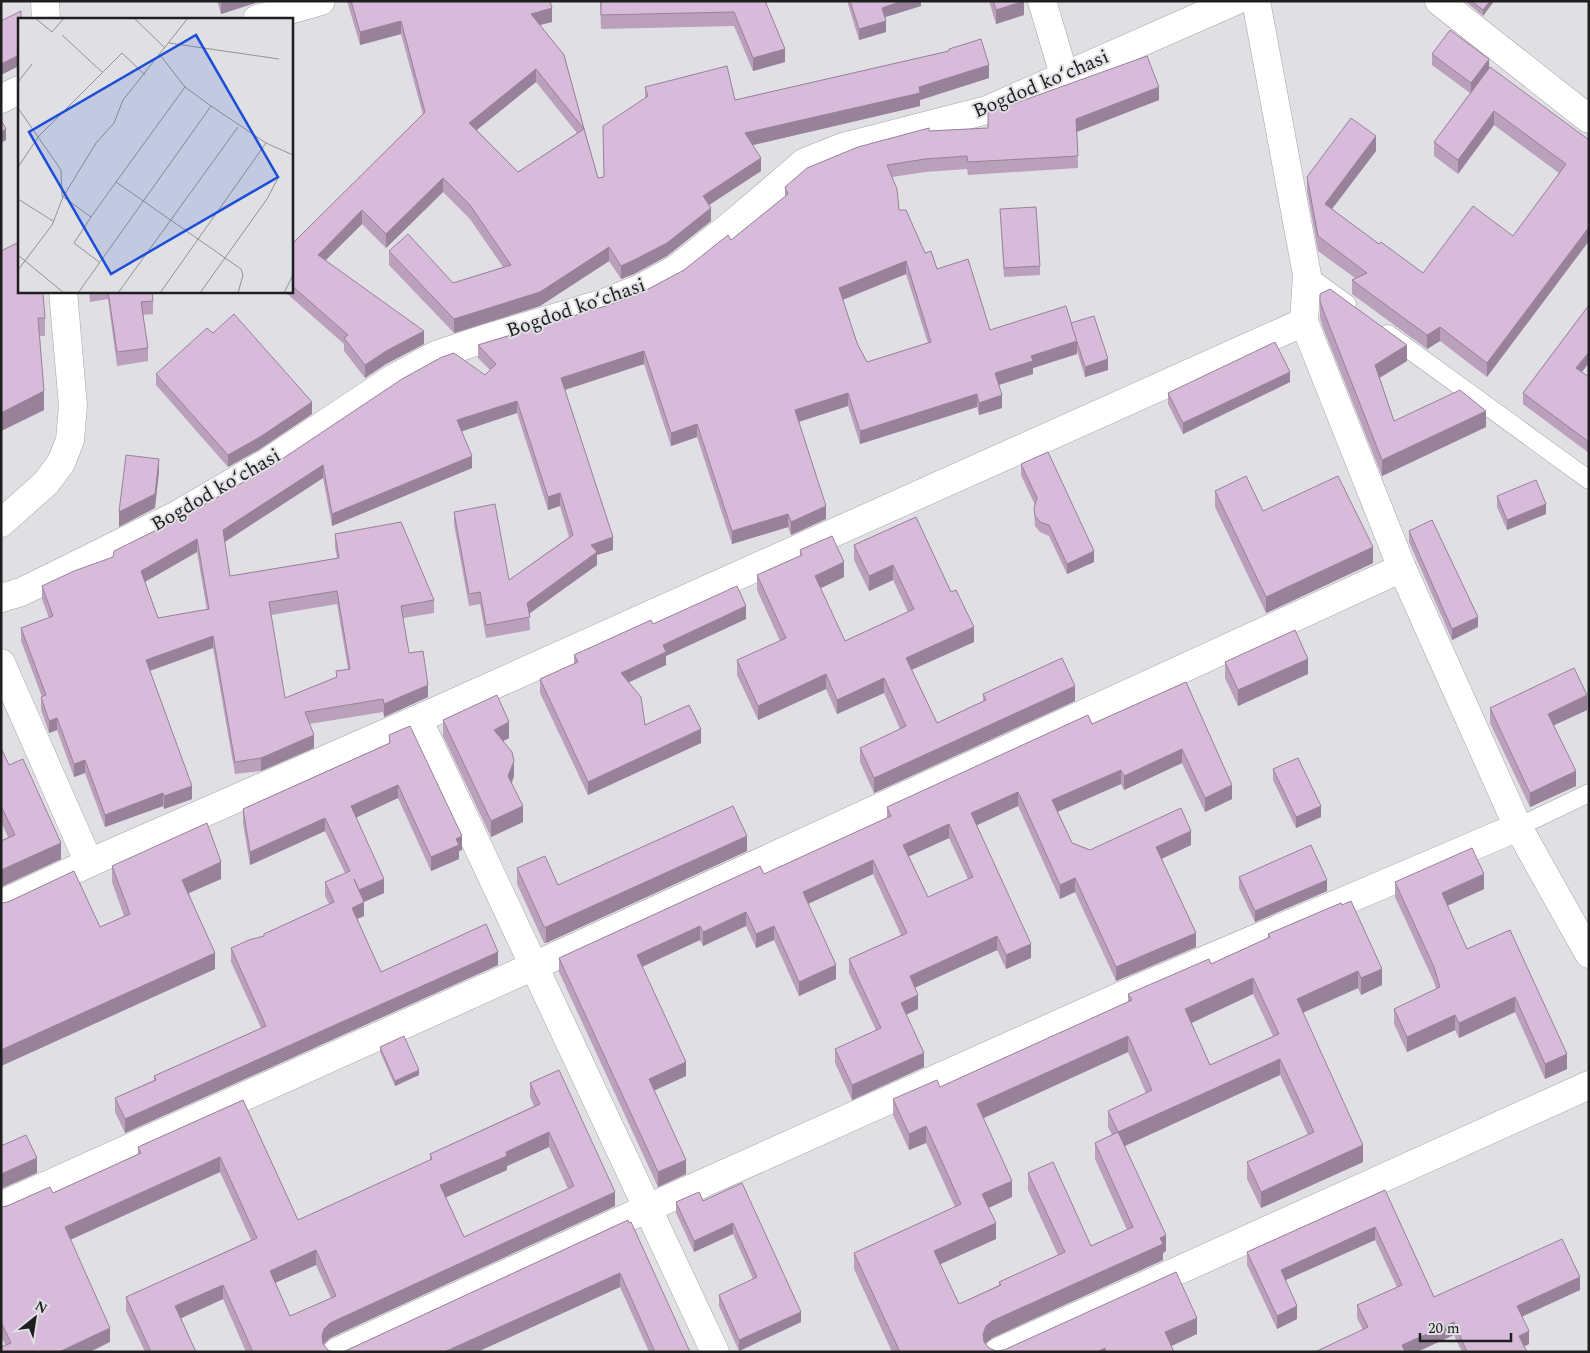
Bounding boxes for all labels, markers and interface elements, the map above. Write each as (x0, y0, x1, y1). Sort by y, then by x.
inset map (18, 18, 292, 292)
street label: Bogdod koʻchasi (968, 42, 1114, 126)
street label: Bogdod koʻchasi (502, 270, 650, 346)
street label: Bogdod koʻchasi (145, 441, 287, 539)
north arrow (10, 1293, 60, 1343)
text: N (31, 1295, 51, 1319)
scale bar (1420, 1310, 1511, 1342)
text: 20 m (1428, 1317, 1460, 1340)

